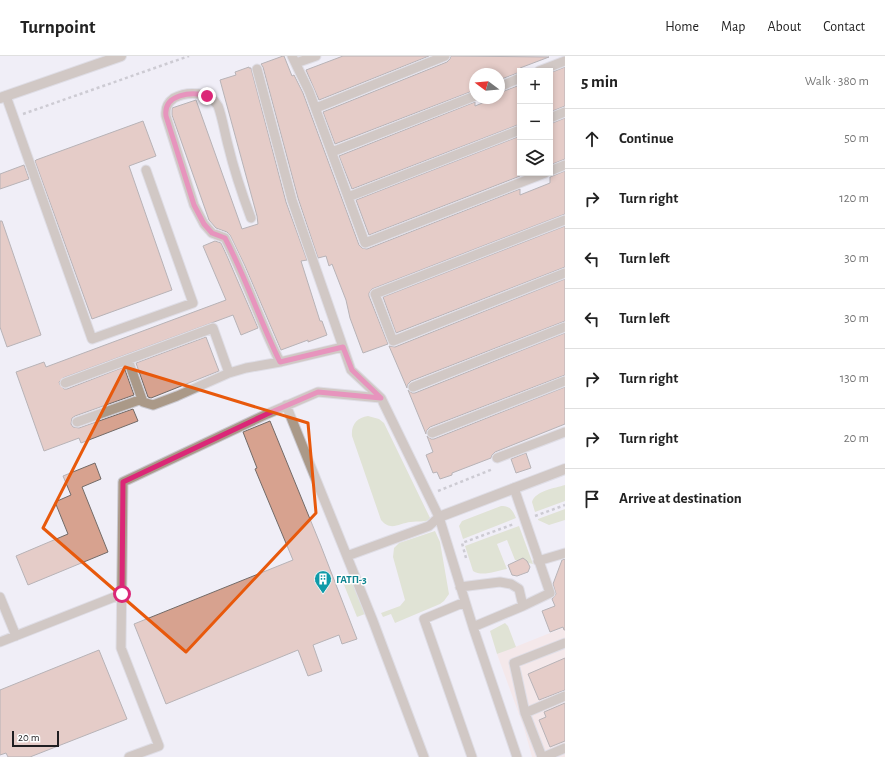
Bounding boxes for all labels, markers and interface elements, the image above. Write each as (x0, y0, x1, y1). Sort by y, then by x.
text: Turnpoint (20, 18, 95, 37)
text: Home (665, 20, 699, 34)
text: Map (721, 20, 745, 34)
text: About (767, 20, 801, 34)
text: Contact (823, 20, 865, 34)
north arrow (469, 68, 505, 104)
map controls (517, 68, 553, 176)
button: + (517, 68, 553, 104)
text: 5 min (581, 73, 618, 90)
text: Walk · 380 m (805, 75, 869, 88)
route end (198, 87, 216, 105)
button: − (517, 104, 553, 140)
icon: ahead (581, 128, 603, 150)
text: Continue (619, 131, 674, 146)
text: 50 m (844, 132, 869, 145)
button: layers (517, 140, 553, 176)
icon: right (581, 188, 603, 210)
text: Turn right (619, 191, 678, 206)
text: 120 m (839, 192, 869, 205)
icon: left (581, 248, 603, 270)
text: Turn left (619, 251, 670, 266)
text: 30 m (844, 252, 869, 265)
icon: left (581, 308, 603, 330)
text: Turn left (619, 311, 670, 326)
text: 30 m (844, 312, 869, 325)
icon: right (581, 368, 603, 390)
text: Turn right (619, 371, 678, 386)
text: 130 m (840, 372, 869, 385)
icon: right (581, 428, 603, 450)
text: Turn right (619, 431, 678, 446)
text: 20 m (844, 432, 869, 445)
icon: arrive (581, 488, 603, 510)
text: Arrive at destination (619, 491, 742, 506)
building icon: ГАТП-3 (313, 569, 333, 594)
place label: ГАТП-3 (336, 574, 367, 585)
route start (113, 585, 131, 603)
scale bar (12, 729, 59, 748)
text: 20 m (18, 732, 39, 743)

